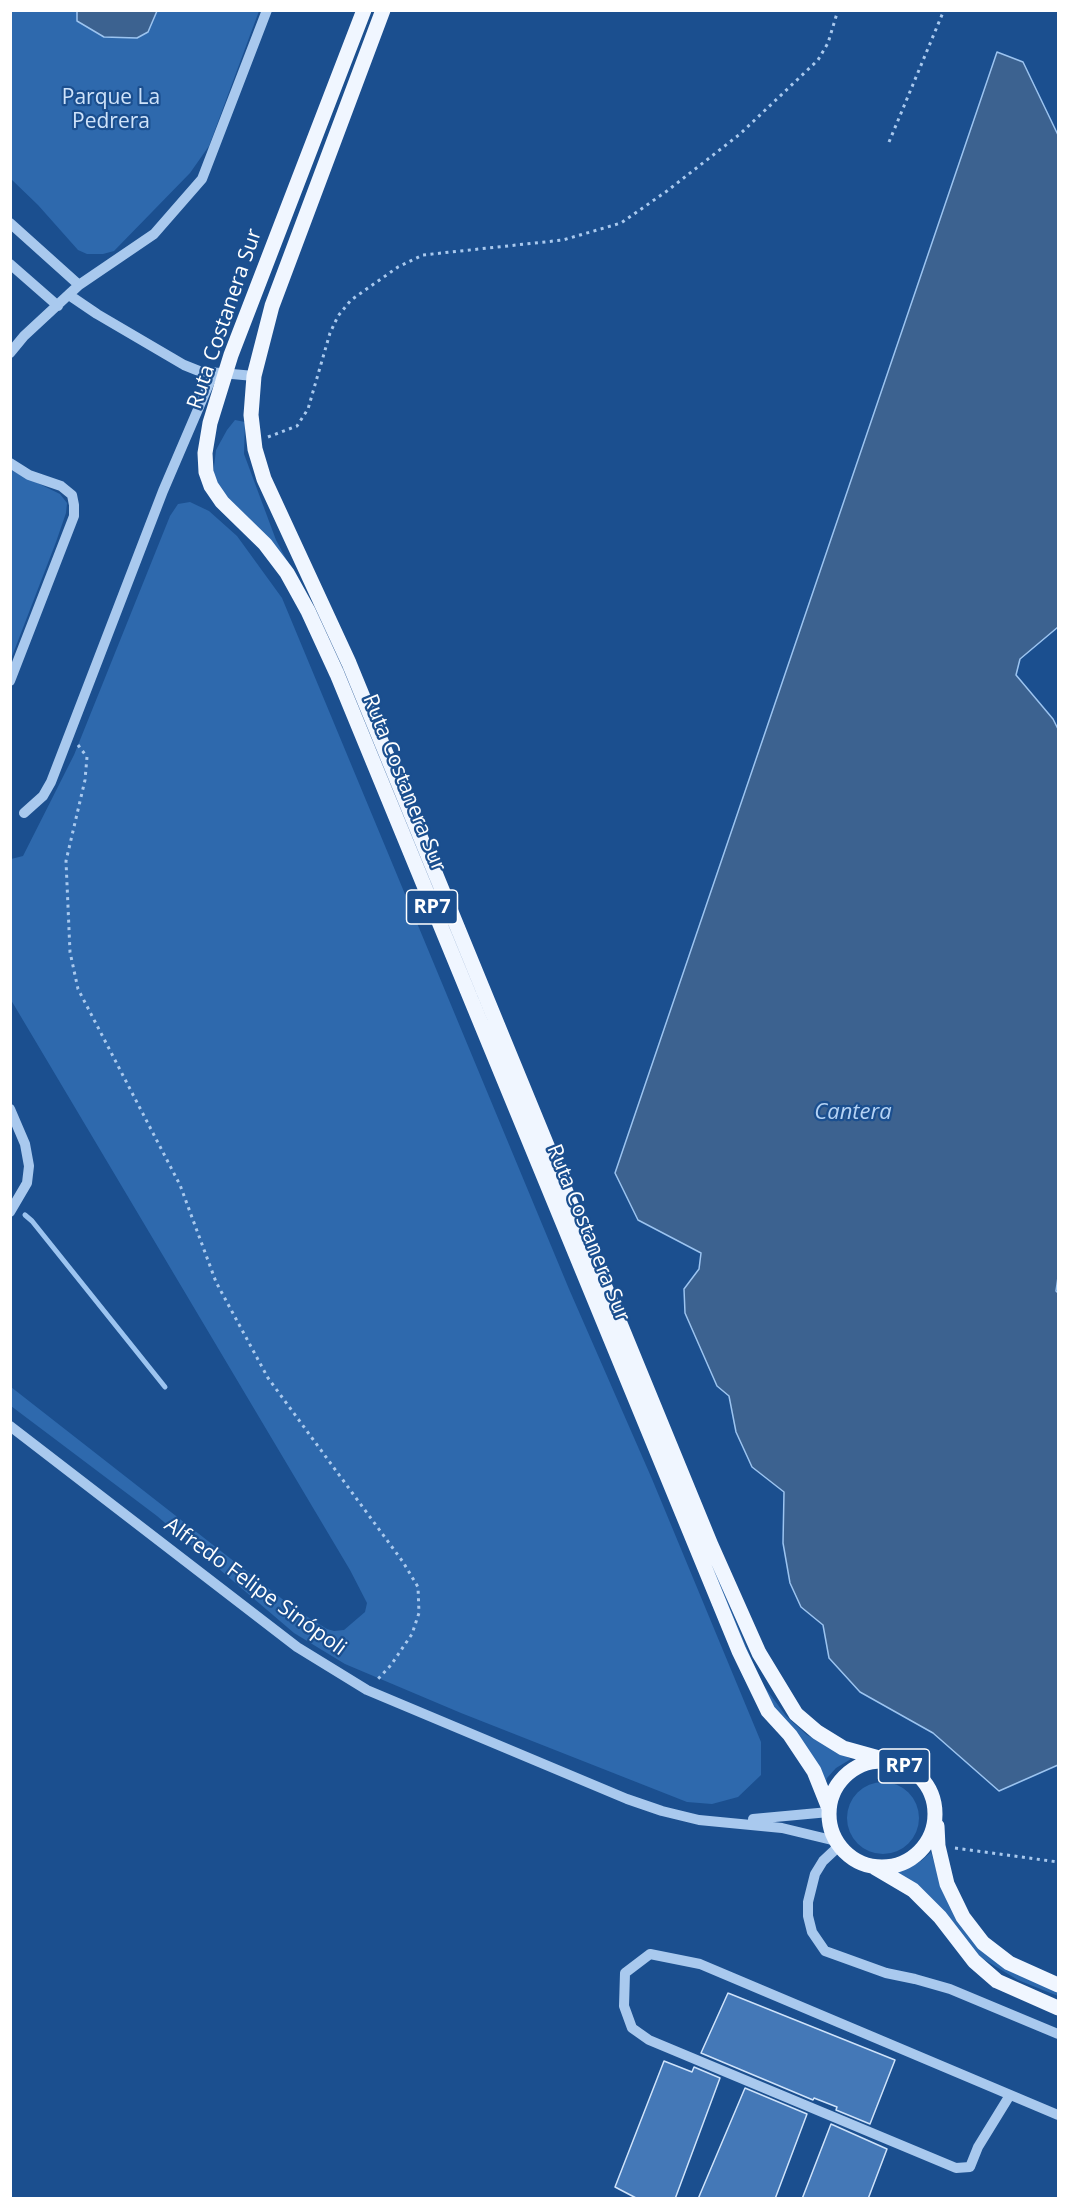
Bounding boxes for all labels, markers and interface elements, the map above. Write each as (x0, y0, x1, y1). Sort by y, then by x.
park label: Parque La Pedrera (62, 85, 160, 135)
street label: Ruta Costanera Sur (182, 226, 268, 412)
street label: Ruta Costanera Sur (357, 691, 451, 875)
road number: RP7 (406, 890, 458, 924)
water label: Cantera (814, 1100, 892, 1126)
street label: Ruta Costanera Sur (541, 1141, 635, 1325)
street label: Alfredo Felipe Sinópoli (159, 1513, 351, 1661)
road number: RP7 (878, 1749, 930, 1783)

